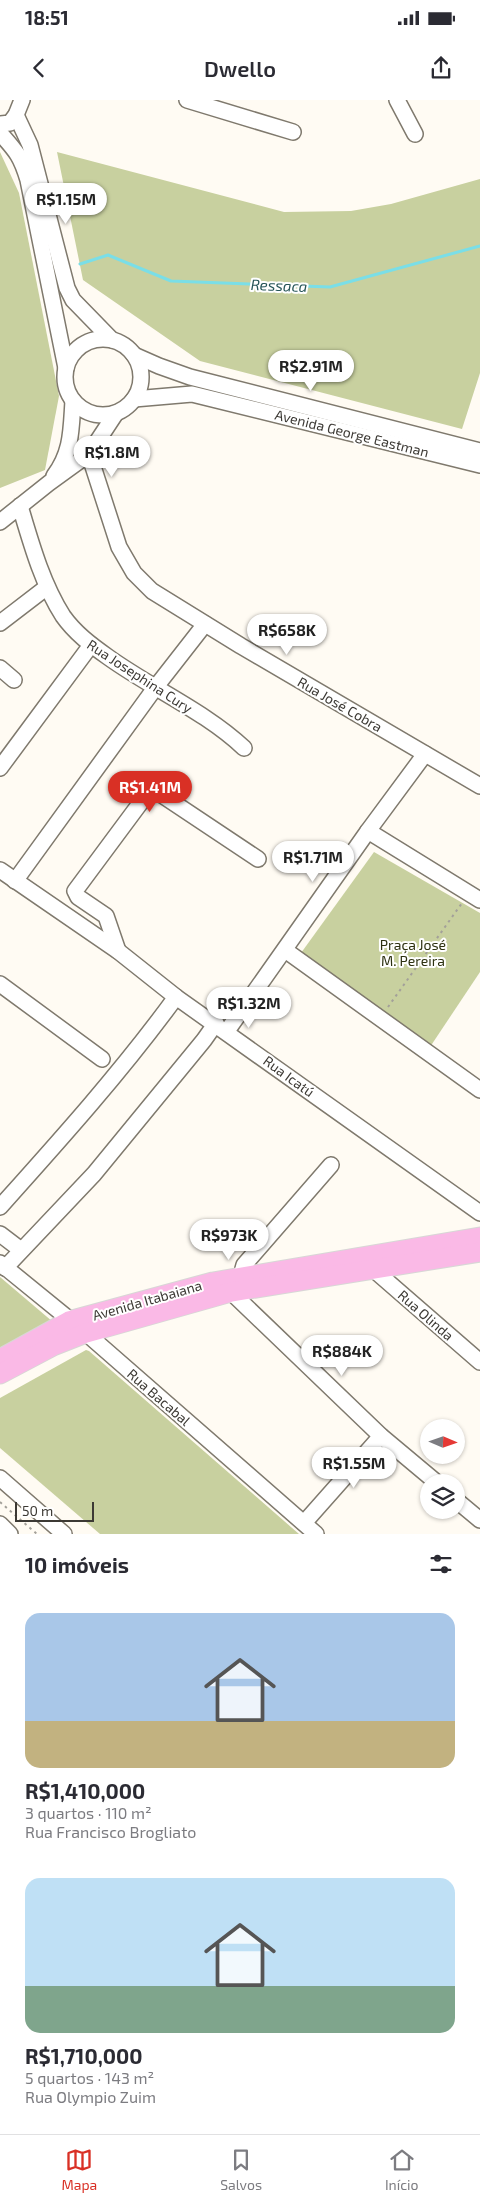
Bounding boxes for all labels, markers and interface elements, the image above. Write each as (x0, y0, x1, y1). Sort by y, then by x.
text: 18:51 (25, 6, 69, 29)
icon: back (25, 54, 53, 82)
icon: share (427, 54, 455, 82)
text: Dwello (204, 55, 276, 81)
pin: R$1.15M (20, 182, 112, 225)
text: R$1.15M (36, 189, 96, 208)
water label: Ressaca (250, 275, 308, 295)
pin: R$2.91M (265, 350, 357, 392)
text: R$2.91M (279, 356, 343, 375)
street label: Avenida George Eastman (273, 406, 431, 460)
pin: R$1.8M (71, 436, 153, 478)
text: R$1.8M (84, 442, 140, 461)
pin: R$658K (246, 614, 328, 656)
text: R$658K (258, 620, 316, 639)
street label: Rua Josephina Cury (84, 636, 196, 717)
street label: Rua José Cobra (295, 673, 385, 735)
pin: R$1.41M (104, 770, 196, 813)
text: R$1.41M (119, 777, 181, 796)
pin: R$1.71M (267, 840, 359, 883)
text: R$1.71M (283, 847, 343, 866)
park label: Praça José M. Pereira (380, 936, 446, 969)
pin: R$1.32M (203, 986, 295, 1029)
text: R$1.32M (217, 993, 281, 1012)
street label: Rua Icatú (260, 1052, 318, 1100)
pin: R$973K (188, 1218, 270, 1261)
text: R$973K (201, 1225, 257, 1244)
street label: Avenida Itabaiana (90, 1276, 204, 1324)
street label: Rua Olinda (395, 1286, 457, 1344)
pin: R$884K (301, 1334, 383, 1377)
text: R$884K (312, 1341, 372, 1360)
street label: Rua Bacabal (124, 1365, 195, 1430)
north arrow (420, 1419, 465, 1464)
map controls (420, 1419, 465, 1519)
pin: R$1.55M (308, 1446, 400, 1489)
text: R$1.55M (323, 1453, 385, 1472)
button: layers (420, 1474, 465, 1519)
scale bar (15, 1499, 94, 1522)
text: 50 m (22, 1502, 53, 1519)
icon: filters (427, 1550, 455, 1578)
text: 10 imóveis (25, 1552, 129, 1577)
icon: home (195, 1645, 285, 1735)
text: R$1,410,000 (25, 1778, 145, 1803)
text: 3 quartos · 110 m² (25, 1803, 152, 1822)
text: Rua Francisco Brogliato (25, 1822, 196, 1841)
icon: home (195, 1910, 285, 2000)
text: R$1,710,000 (25, 2043, 142, 2068)
text: 5 quartos · 143 m² (25, 2068, 154, 2087)
text: Rua Olympio Zuim (25, 2087, 156, 2106)
tab: Mapa (61, 2146, 97, 2193)
tab: Salvos (220, 2146, 262, 2193)
tab: Início (385, 2146, 419, 2193)

